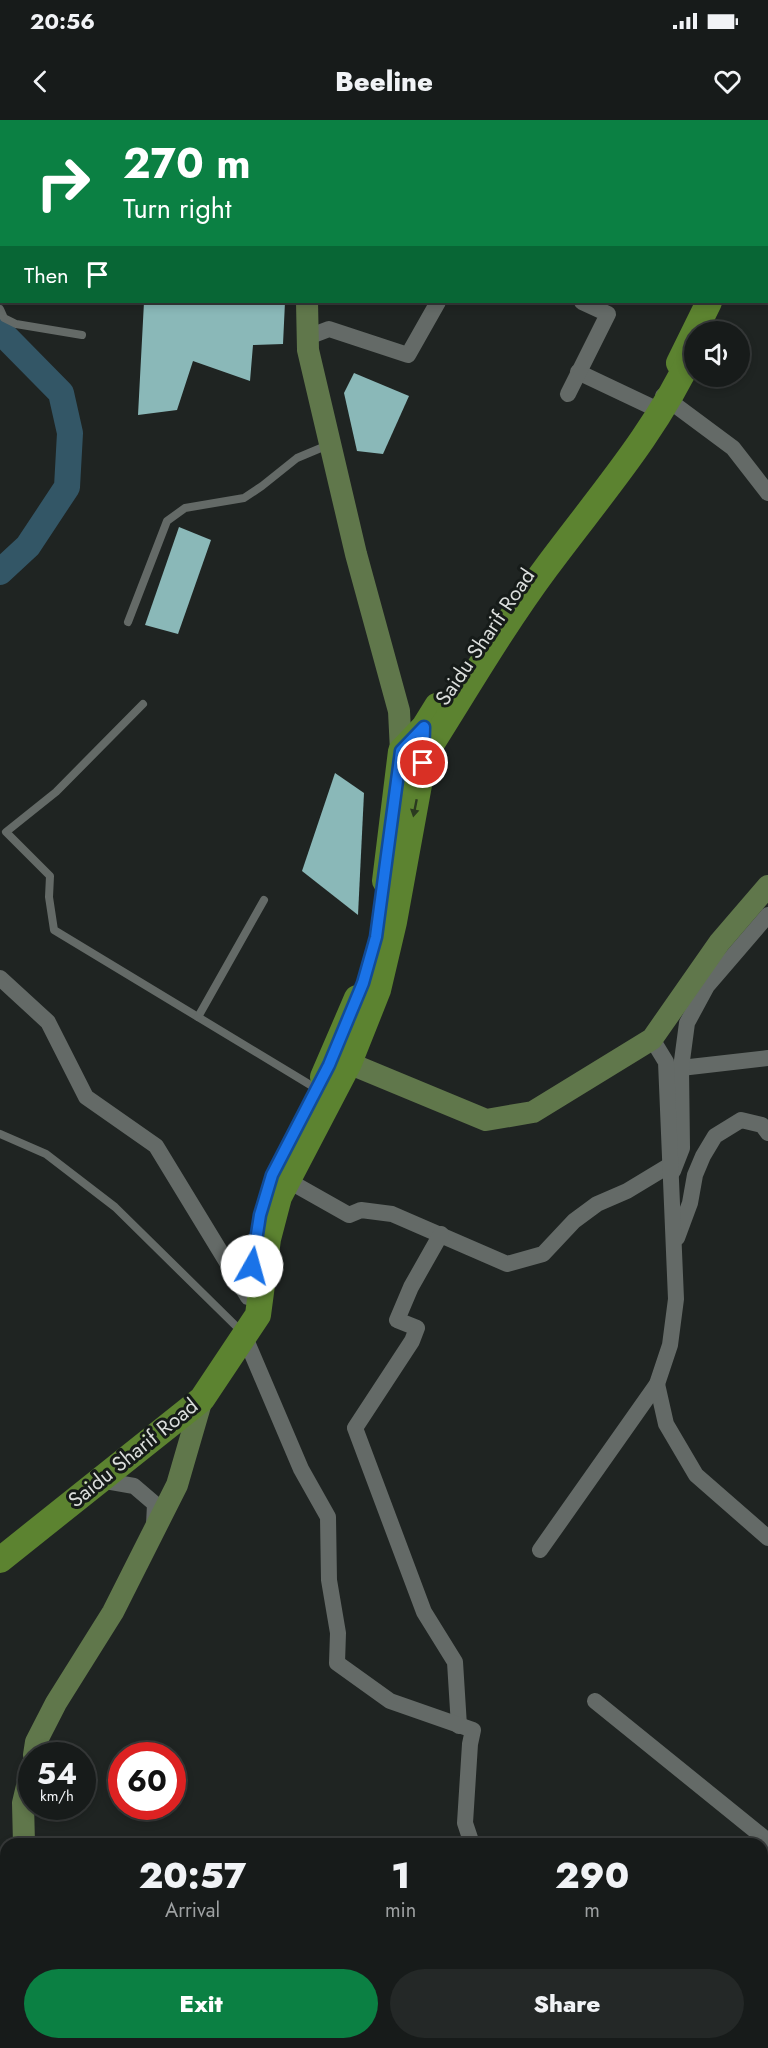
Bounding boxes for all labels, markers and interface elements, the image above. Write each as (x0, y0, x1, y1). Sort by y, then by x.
text: 20:56 (30, 5, 95, 37)
text: Beeline (335, 62, 433, 101)
icon: back (24, 65, 57, 98)
icon: heart (711, 65, 744, 98)
text: 270 m (123, 133, 251, 194)
icon: right (24, 144, 102, 222)
text: Turn right (123, 189, 231, 228)
icon: arrive (81, 258, 114, 291)
text: Then (24, 259, 69, 291)
map controls (684, 321, 750, 387)
button: sound (684, 321, 750, 387)
street label: Saidu Sharif Road (428, 563, 542, 711)
pin (397, 737, 448, 788)
icon: arrive (406, 746, 439, 779)
one-way arrow (410, 799, 419, 818)
position arrow (220, 1234, 284, 1298)
street label: Saidu Sharif Road (62, 1391, 204, 1515)
speed limit sign: 60 (108, 1742, 186, 1820)
text: 54 (37, 1752, 77, 1795)
text: km/h (40, 1785, 74, 1807)
text: 20:57 (139, 1849, 246, 1901)
text: 1 (391, 1849, 410, 1901)
text: 290 (555, 1849, 629, 1901)
text: Arrival (165, 1896, 220, 1925)
text: min (385, 1896, 416, 1925)
text: m (584, 1896, 600, 1925)
button: Exit (24, 1969, 378, 2038)
button: Share (390, 1969, 744, 2038)

